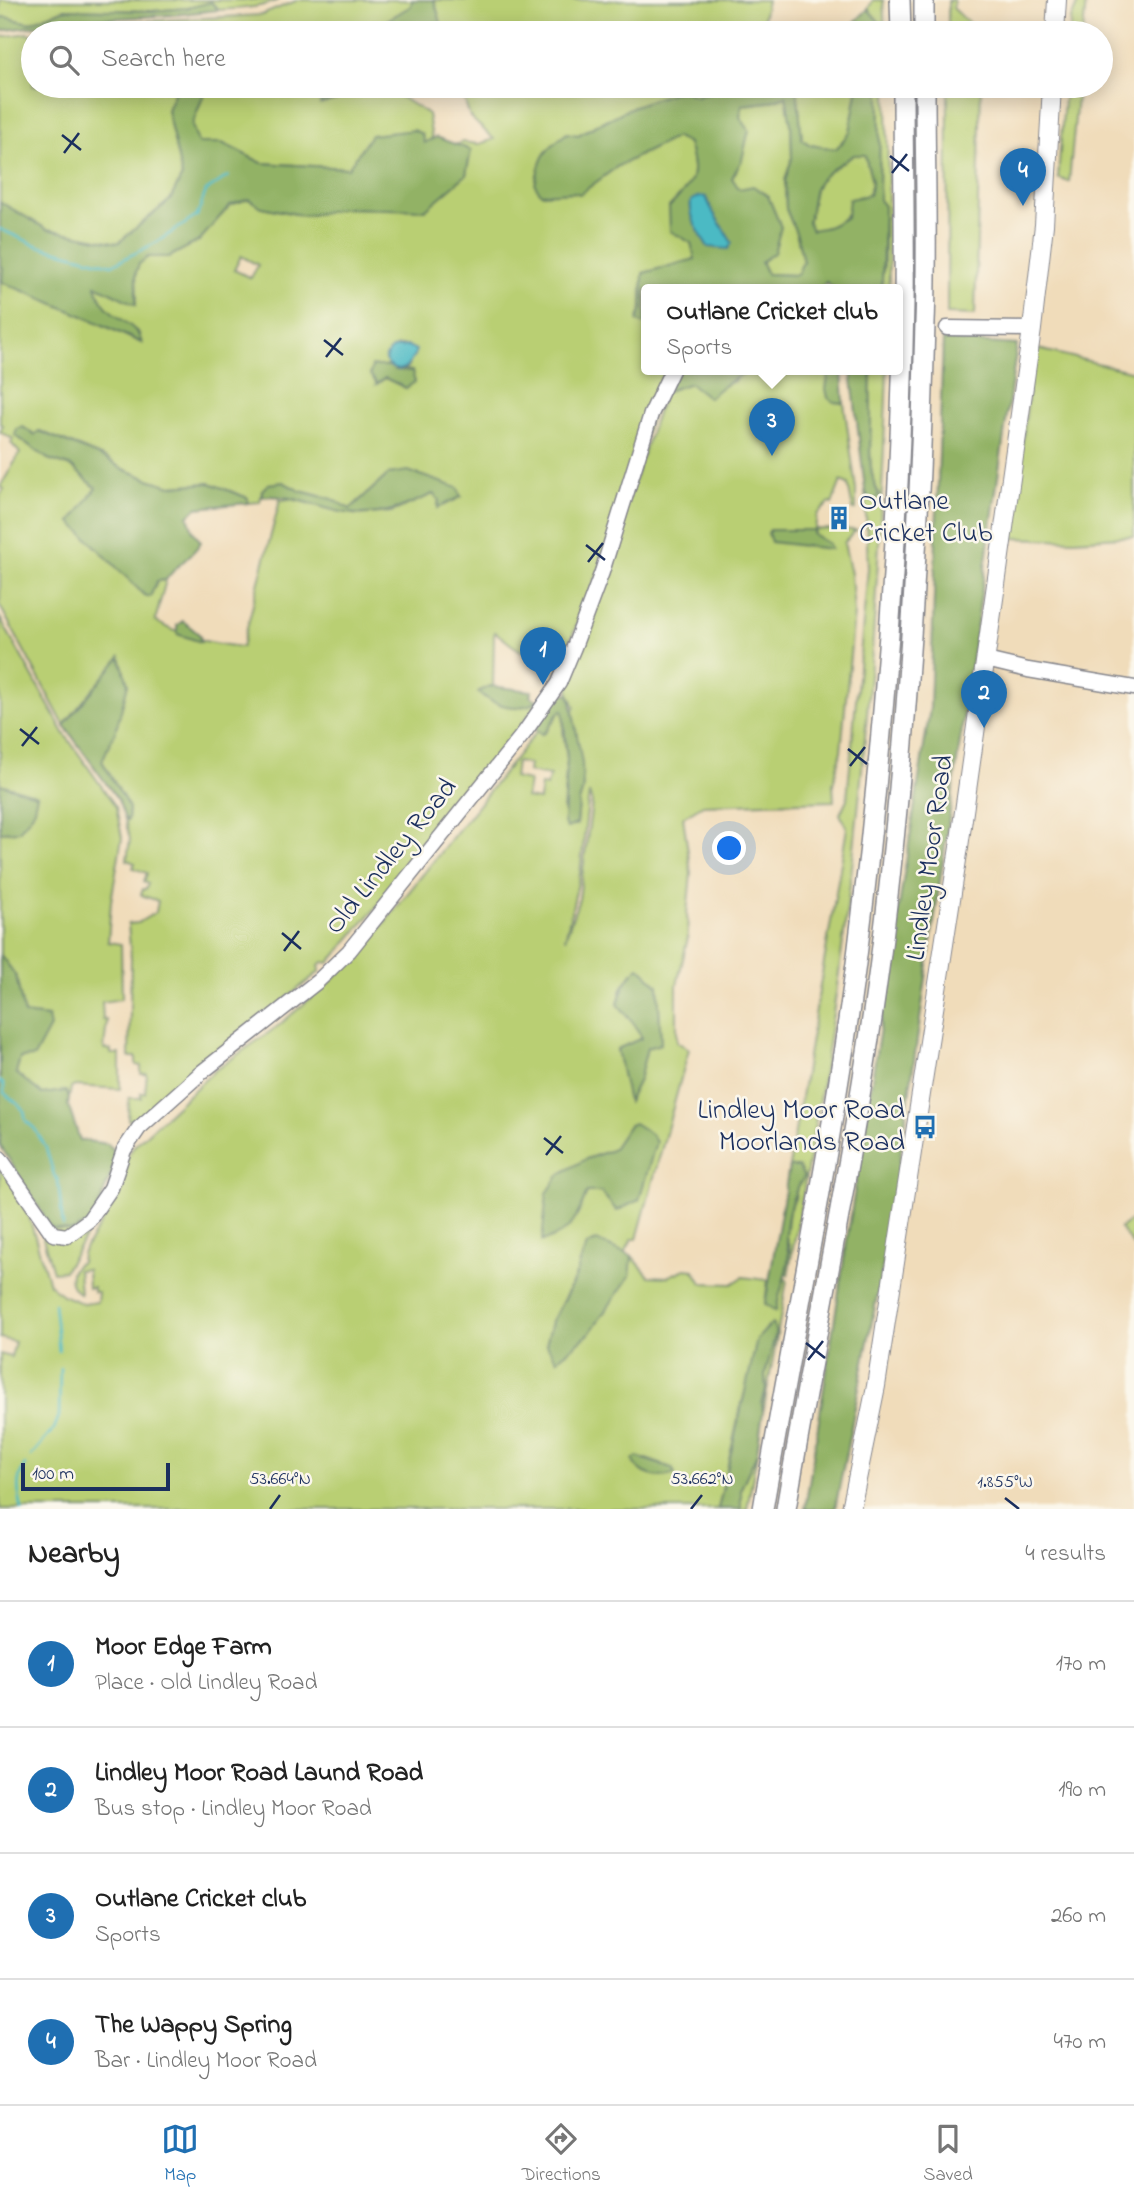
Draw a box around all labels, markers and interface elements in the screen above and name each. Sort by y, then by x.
search box [21,21,1113,98]
icon: search [45,41,83,79]
text: Search here [101,41,226,79]
pin: 4 [1000,148,1046,206]
popup [641,284,903,375]
text: Outlane Cricket club [666,294,878,332]
text: Sports [666,332,732,365]
pin: 3 [749,398,795,456]
place label: Outlane Cricket Club [859,482,993,555]
building icon: Outlane Cricket Club [825,504,853,532]
pin: 1 [520,627,566,685]
pin: 2 [961,670,1007,728]
street label: Lindley Moor Road [896,752,966,964]
street label: Old Lindley Road [316,769,468,944]
your location [712,831,746,865]
place label: Lindley Moor Road Moorlands Road [698,1091,905,1164]
bus stop icon: Lindley Moor Road Moorlands Road [911,1113,939,1141]
scale bar [21,1460,170,1492]
text: 100 m [32,1461,74,1488]
text: 53.664°N [249,1467,311,1493]
text: 53.662°N [670,1467,734,1493]
text: 1.855°W [977,1470,1033,1496]
text: Nearby [28,1533,120,1577]
text: 4 results [1025,1538,1106,1571]
text: Moor Edge Farm [95,1629,272,1667]
text: 1 [47,1648,55,1681]
text: 170 m [1056,1648,1106,1681]
text: Place · Old Lindley Road [95,1667,317,1700]
text: Lindley Moor Road Laund Road [95,1755,423,1793]
text: 2 [45,1774,57,1807]
text: 190 m [1058,1774,1106,1807]
text: Bus stop · Lindley Moor Road [95,1793,372,1826]
text: Outlane Cricket club [95,1881,306,1919]
text: 3 [46,1900,56,1933]
text: 260 m [1051,1900,1106,1933]
text: Sports [95,1919,161,1952]
text: The Wappy Spring [95,2007,292,2045]
text: 4 [46,2026,56,2059]
text: 470 m [1054,2026,1106,2059]
text: Bar · Lindley Moor Road [95,2045,317,2078]
tab: Map [161,2120,199,2189]
tab: Directions [522,2120,601,2189]
tab: Saved [923,2120,973,2189]

